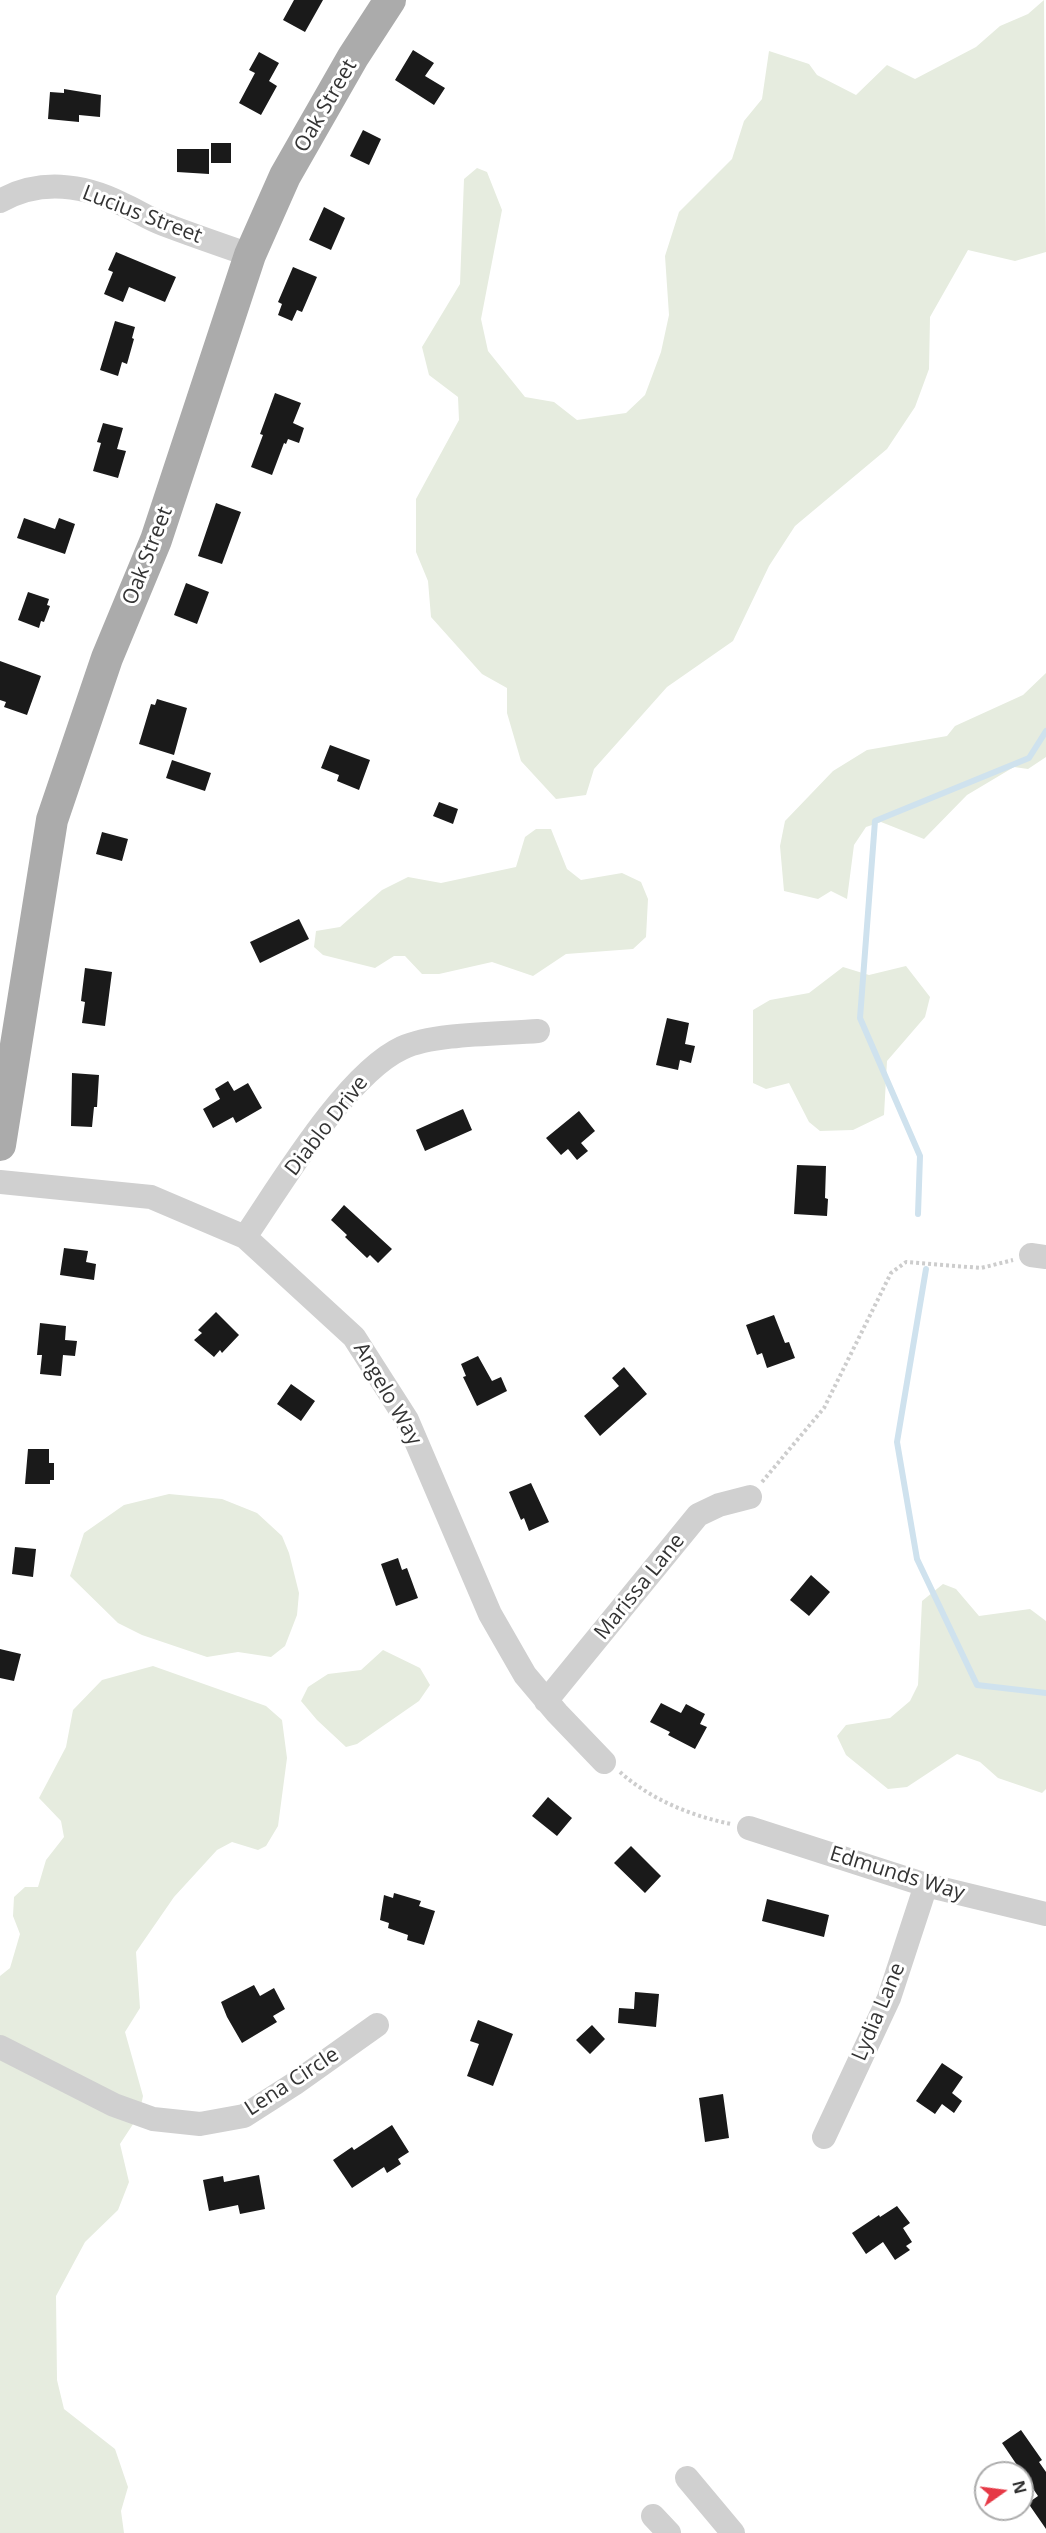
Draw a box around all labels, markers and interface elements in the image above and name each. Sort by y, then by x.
street label: Oak Street [289,55,363,157]
street label: Lucius Street [79,181,205,249]
street label: Oak Street [118,503,178,609]
street label: Diablo Drive [280,1071,374,1181]
street label: Angelo Way [348,1338,426,1450]
street label: Marissa Lane [590,1529,690,1645]
street label: Edmunds Way [827,1842,967,1906]
street label: Lydia Lane [847,1959,911,2065]
street label: Lena Circle [240,2042,344,2122]
north arrow [974,2461,1034,2521]
text: N [1007,2478,1032,2496]

